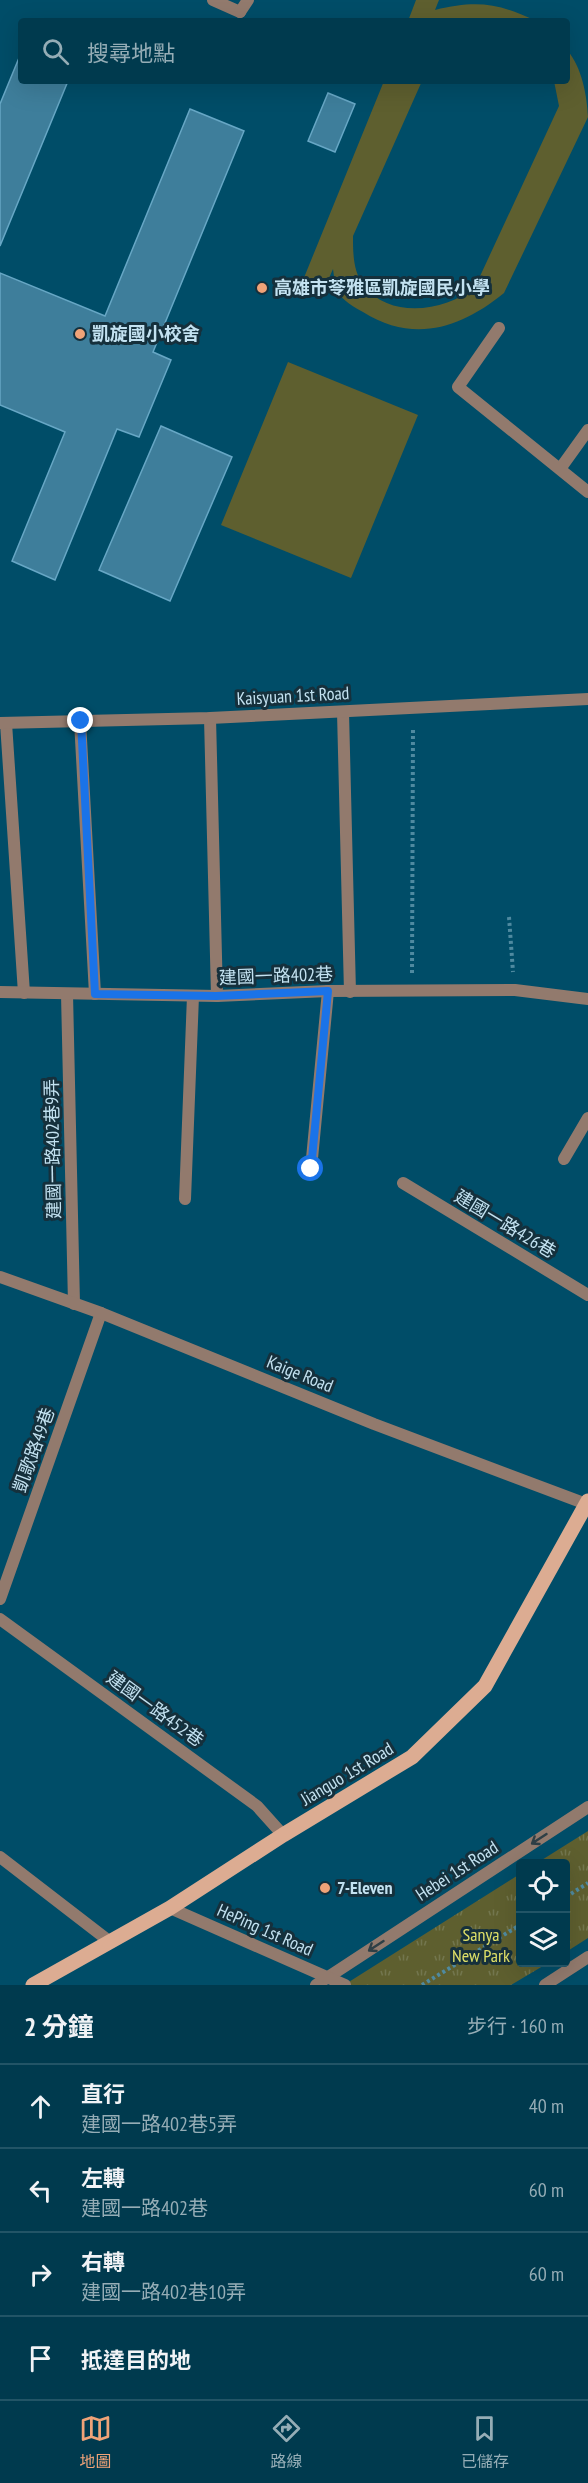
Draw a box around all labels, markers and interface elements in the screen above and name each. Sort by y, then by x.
search box [18,18,570,84]
icon: search [39,35,72,68]
text: 搜尋地點 [87,39,175,67]
place label: 高雄市苓雅區凱旋國民小學 [274,276,490,299]
marker: 高雄市苓雅區凱旋國民小學 [255,281,269,295]
place label: 凱旋國小校舍 [92,322,200,345]
marker: 凱旋國小校舍 [73,327,87,341]
street label: Kaisyuan 1st Road [236,681,350,710]
route end [67,707,93,733]
street label: 建國一路402巷 [218,962,334,989]
street label: 建國一路402巷9弄 [40,1079,65,1219]
route start [297,1155,323,1181]
street label: 建國一路426巷 [450,1184,560,1263]
street label: Kaige Road [264,1350,337,1397]
street label: 凱歌路49巷 [8,1404,59,1495]
street label: 建國一路452巷 [102,1666,208,1751]
street label: Jianguo 1st Road [295,1737,397,1811]
one-way arrow [531,1833,548,1845]
street label: Hebei 1st Road [411,1835,502,1906]
map controls [516,1859,570,1967]
button: locate [516,1859,570,1913]
place label: 7-Eleven [337,1876,393,1899]
marker: 7-Eleven [318,1881,332,1895]
street label: HePing 1st Road [214,1898,317,1961]
button: layers [516,1913,570,1967]
park label: Sanya New Park [452,1923,510,1967]
one-way arrow [368,1940,385,1952]
text: 2 分鐘 [24,2010,94,2043]
text: 步行 · 160 m [467,2013,564,2039]
text: 直行 [81,2080,125,2108]
icon: ahead [24,2090,57,2123]
text: 40 m [529,2093,564,2119]
text: 建國一路402巷5弄 [81,2111,237,2137]
text: 左轉 [81,2164,125,2192]
icon: left [24,2174,57,2207]
text: 60 m [529,2177,564,2203]
text: 建國一路402巷 [81,2195,208,2221]
text: 右轉 [81,2248,125,2276]
icon: right [24,2258,57,2291]
text: 60 m [529,2261,564,2287]
text: 建國一路402巷10弄 [81,2279,246,2305]
icon: arrive [24,2342,57,2375]
text: 抵達目的地 [81,2346,191,2374]
tab: 地圖 [79,2412,112,2472]
tab: 路線 [270,2412,303,2472]
tab: 已儲存 [461,2412,509,2472]

